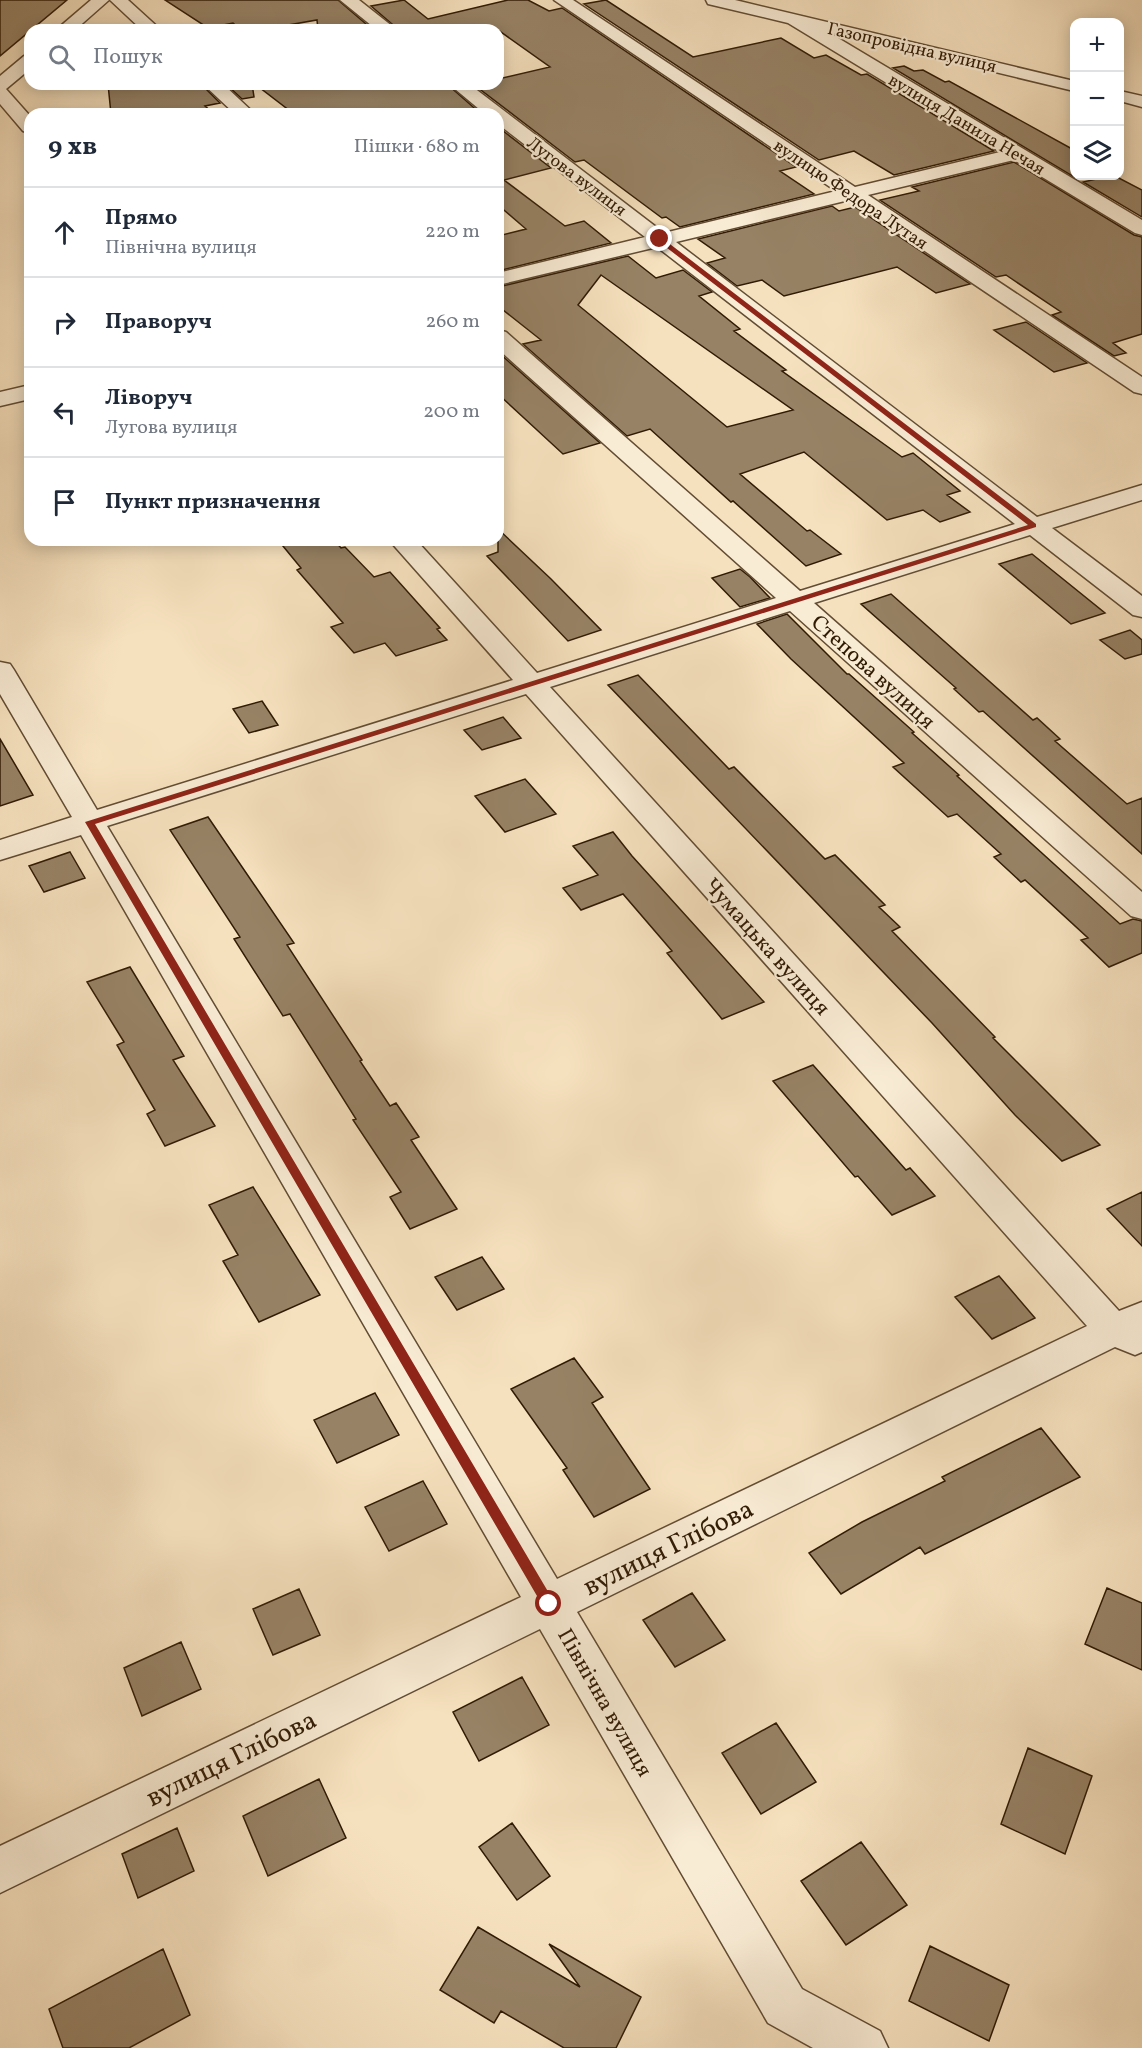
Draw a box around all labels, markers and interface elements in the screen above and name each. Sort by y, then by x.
street label: Газопровідна вулиця [825,17,999,80]
map controls [1070,18,1124,180]
button: + [1070,18,1124,72]
search box [24,24,504,90]
icon: search [45,41,78,74]
text: Пошук [93,42,163,73]
street label: вулиця Данила Нечая [883,68,1049,182]
button: − [1070,72,1124,126]
button: layers [1070,126,1124,180]
text: 9 хв [48,129,97,165]
street label: Лугова вулиця [521,131,631,223]
text: Пішки · 680 m [354,133,480,161]
street label: вулицю Федора Лутая [768,134,932,256]
text: Прямо [105,203,177,234]
icon: ahead [48,216,81,249]
text: 220 m [425,218,480,246]
route end [646,225,672,251]
text: Північна вулиця [105,234,257,262]
icon: right [48,306,81,339]
text: Праворуч [105,307,212,338]
text: 260 m [425,308,480,336]
text: Ліворуч [105,383,192,414]
icon: left [48,396,81,429]
text: 200 m [423,398,480,426]
text: Лугова вулиця [105,414,238,442]
icon: arrive [48,486,81,519]
text: Пункт призначення [105,487,321,518]
street label: Степова вулиця [803,608,941,737]
street label: Чумацька вулиця [696,872,836,1023]
street label: вулиця Глібова [577,1491,761,1607]
route start [535,1590,561,1616]
street label: Північна вулиця [549,1623,659,1783]
street label: вулиця Глібова [140,1702,324,1818]

